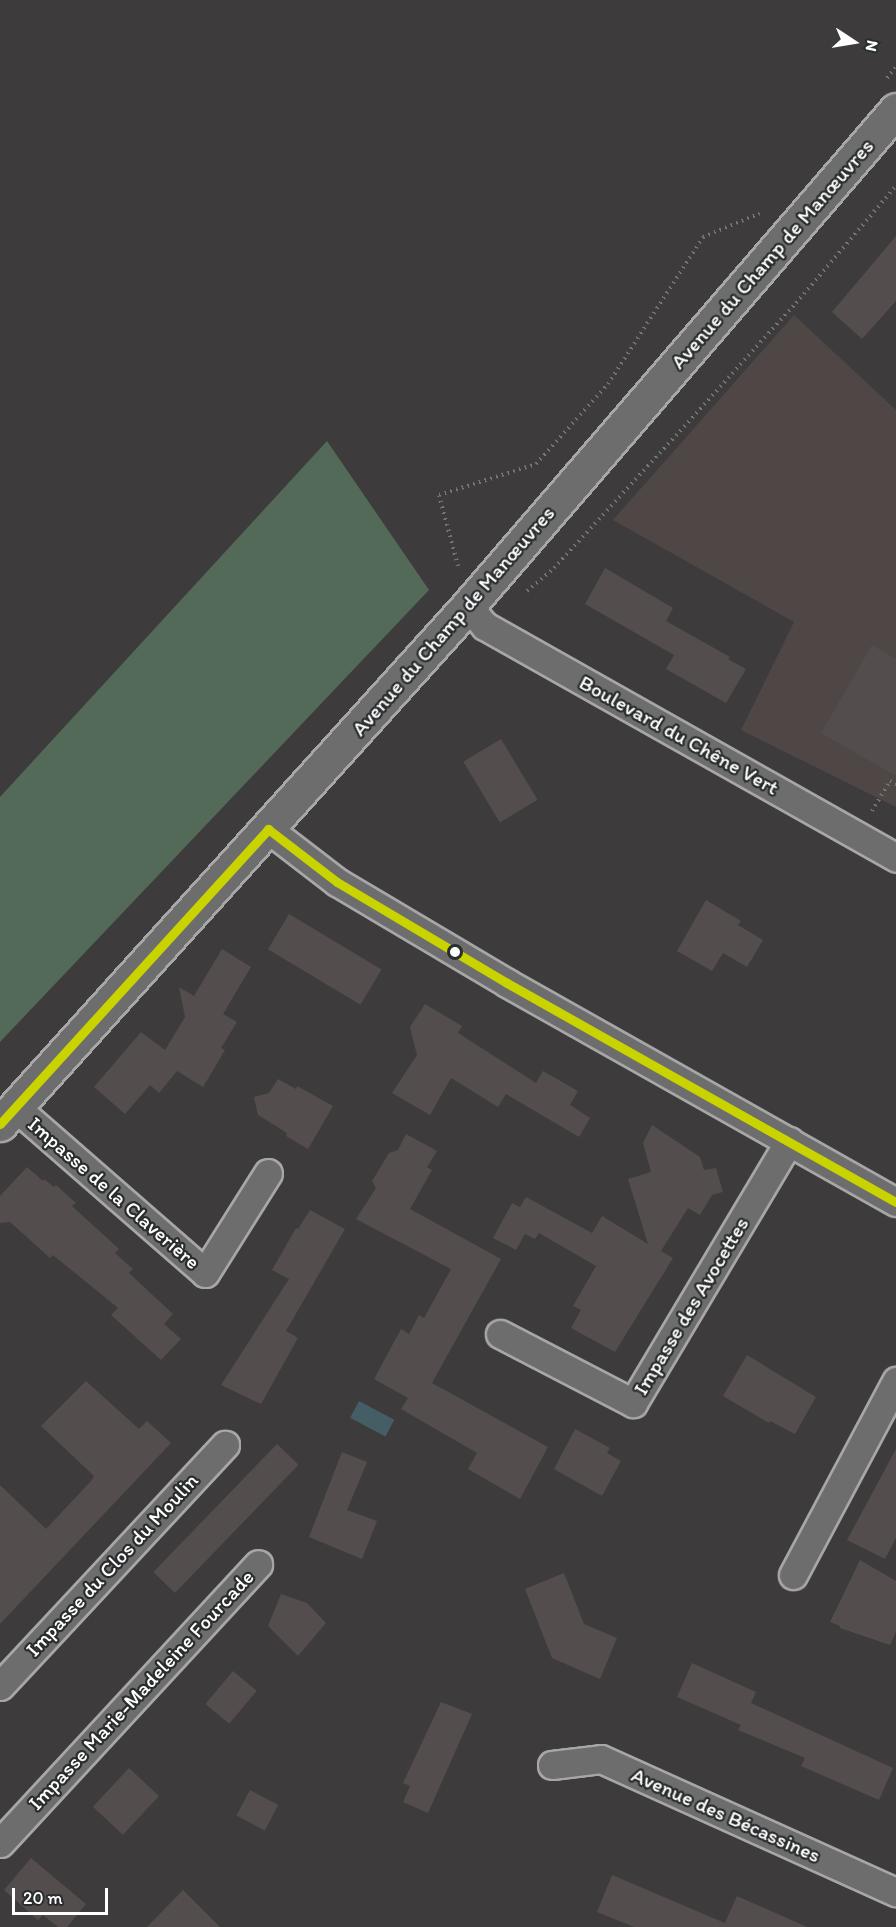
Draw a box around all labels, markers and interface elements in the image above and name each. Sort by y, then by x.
north arrow [824,12,884,72]
text: N [862,39,883,53]
street label: Avenue du Champ de Manœuvres [665,133,879,375]
street label: Avenue du Champ de Manœuvres [346,500,560,742]
street label: Boulevard du Chêne Vert [575,670,783,800]
unlabelled marker [449,946,461,958]
street label: Impasse de la Claverière [23,1111,205,1275]
street label: Impasse des Avocettes [628,1212,754,1400]
street label: Impasse du Clos du Moulin [20,1468,204,1662]
street label: Impasse Marie-Madeleine Fourcade [23,1565,259,1815]
street label: Avenue des Bécassines [627,1762,825,1868]
scale bar [15,1876,111,1914]
text: 20 m [23,1887,63,1909]

